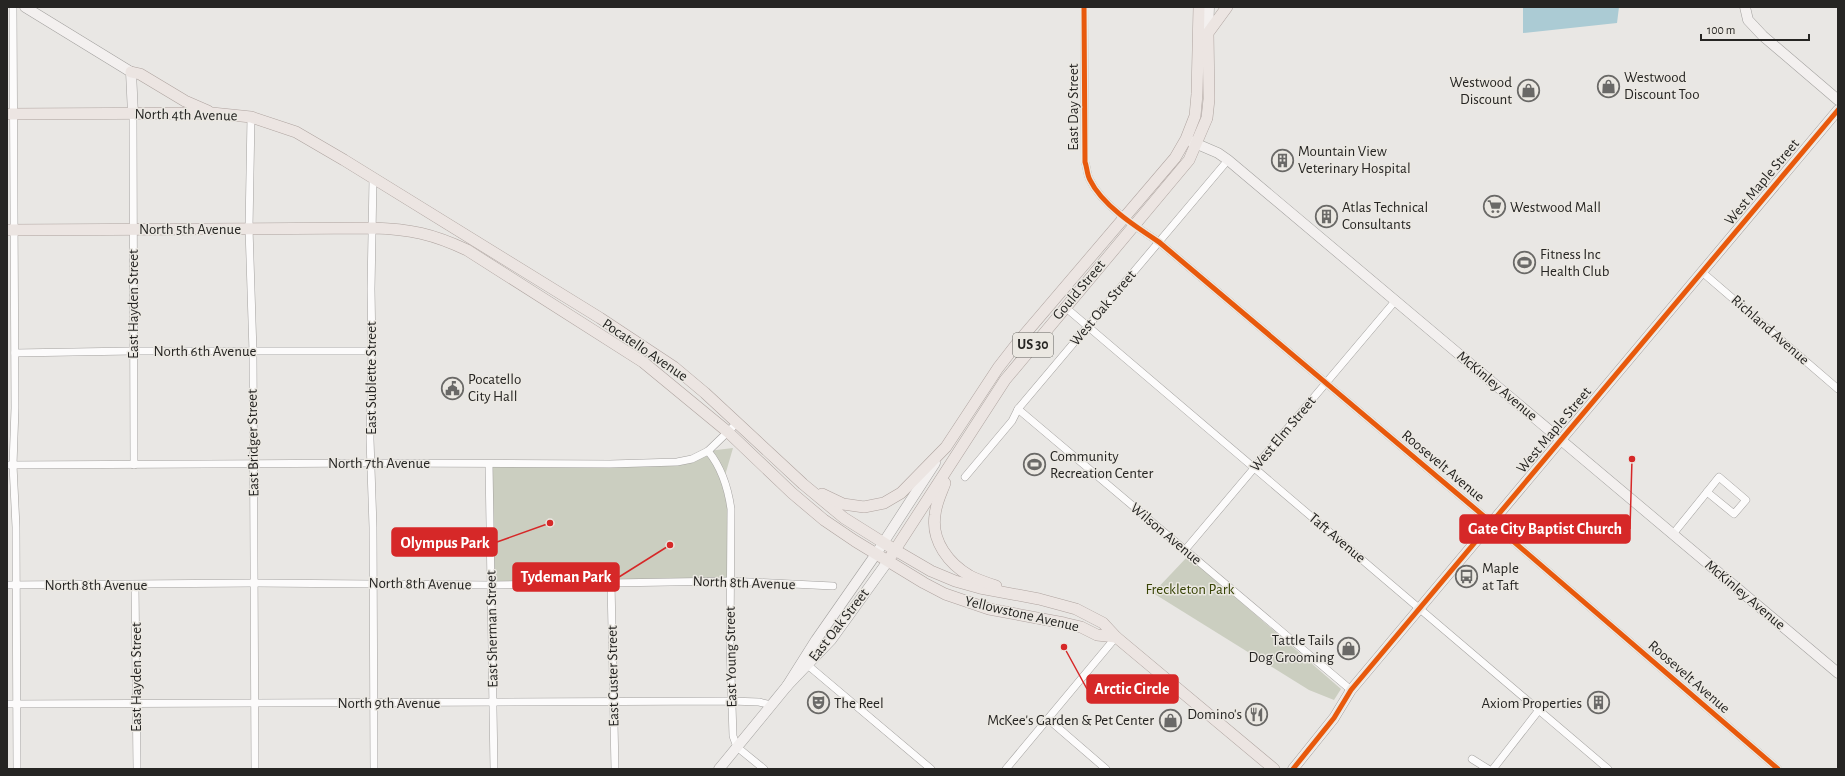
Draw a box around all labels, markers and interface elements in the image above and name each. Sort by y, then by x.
scale bar [1701,16,1809,42]
text: 100 m [1707,24,1735,36]
street label: East Day Street [1066,63,1081,151]
place label: Westwood Discount Too [1624,70,1700,102]
shop icon: Westwood Discount Too [1596,73,1622,99]
place label: Westwood Discount [1450,75,1512,107]
shop icon: Westwood Discount [1515,78,1541,104]
street label: North 4th Avenue [134,107,238,123]
street label: West Maple Street [1722,136,1802,228]
place label: Mountain View Veterinary Hospital [1298,144,1411,176]
building icon: Mountain View Veterinary Hospital [1270,147,1296,173]
supermarket icon: Westwood Mall [1482,194,1508,220]
place label: Atlas Technical Consultants [1342,200,1428,232]
place label: Westwood Mall [1510,200,1601,215]
building icon: Atlas Technical Consultants [1314,203,1340,229]
street label: North 5th Avenue [139,222,241,237]
place label: Fitness Inc Health Club [1540,247,1610,279]
street label: East Hayden Street [126,249,141,359]
sports icon: Fitness Inc Health Club [1511,250,1537,276]
street label: Gould Street [1050,257,1108,323]
street label: West Oak Street [1067,267,1139,349]
street label: Richland Avenue [1728,292,1812,368]
street label: Pocatello Avenue [600,316,691,384]
street label: East Sublette Street [364,321,379,435]
road number: US 30 [1013,333,1053,357]
street label: North 6th Avenue [154,344,257,359]
street label: McKinley Avenue [1454,348,1540,424]
place label: Pocatello City Hall [468,372,521,404]
public building icon: Pocatello City Hall [439,375,465,401]
street label: West Maple Street [1514,384,1594,476]
street label: East Bridger Street [245,389,261,497]
street label: West Elm Street [1247,393,1319,475]
street label: Roosevelt Avenue [1399,427,1487,505]
place label: Community Recreation Center [1050,449,1154,481]
sports icon: Community Recreation Center [1022,452,1048,478]
street label: North 7th Avenue [328,456,430,471]
street label: Wilson Avenue [1128,500,1204,568]
street label: Taft Avenue [1306,510,1368,566]
callout: Gate City Baptist Church [1460,515,1630,543]
text: Gate City Baptist Church [1468,521,1622,538]
callout: Olympus Park [392,528,497,556]
text: Olympus Park [400,535,490,552]
street label: McKinley Avenue [1702,557,1788,633]
place label: Maple at Taft [1482,561,1519,593]
callout: Tydeman Park [513,563,619,591]
bus stop icon: Maple at Taft [1453,564,1479,590]
text: Tydeman Park [521,569,611,586]
street label: East Sherman Street [483,570,501,688]
street label: North 8th Avenue [692,574,796,592]
street label: North 8th Avenue [368,576,472,592]
street label: North 8th Avenue [45,578,148,593]
park label: Freckleton Park [1146,582,1235,597]
street label: East Oak Street [806,586,872,664]
street label: Yellowstone Avenue [963,594,1081,634]
street label: East Young Street [723,606,739,708]
street label: East Hayden Street [129,622,144,732]
street label: East Custer Street [605,625,621,727]
place label: Tattle Tails Dog Grooming [1248,633,1335,665]
shop icon: Tattle Tails Dog Grooming [1336,636,1362,662]
street label: Roosevelt Avenue [1645,638,1733,716]
callout: Arctic Circle [1087,675,1178,703]
text: Arctic Circle [1094,681,1170,697]
theatre icon: The Reel [805,690,831,716]
building icon: Axiom Properties [1585,690,1611,716]
street label: North 9th Avenue [338,696,441,711]
place label: The Reel [834,696,884,711]
place label: Axiom Properties [1481,696,1582,711]
restaurant icon: Domino's [1244,701,1270,727]
shop icon: McKee's Garden & Pet Center [1157,707,1183,733]
place label: Domino's [1187,707,1242,722]
place label: McKee's Garden & Pet Center [987,713,1154,728]

